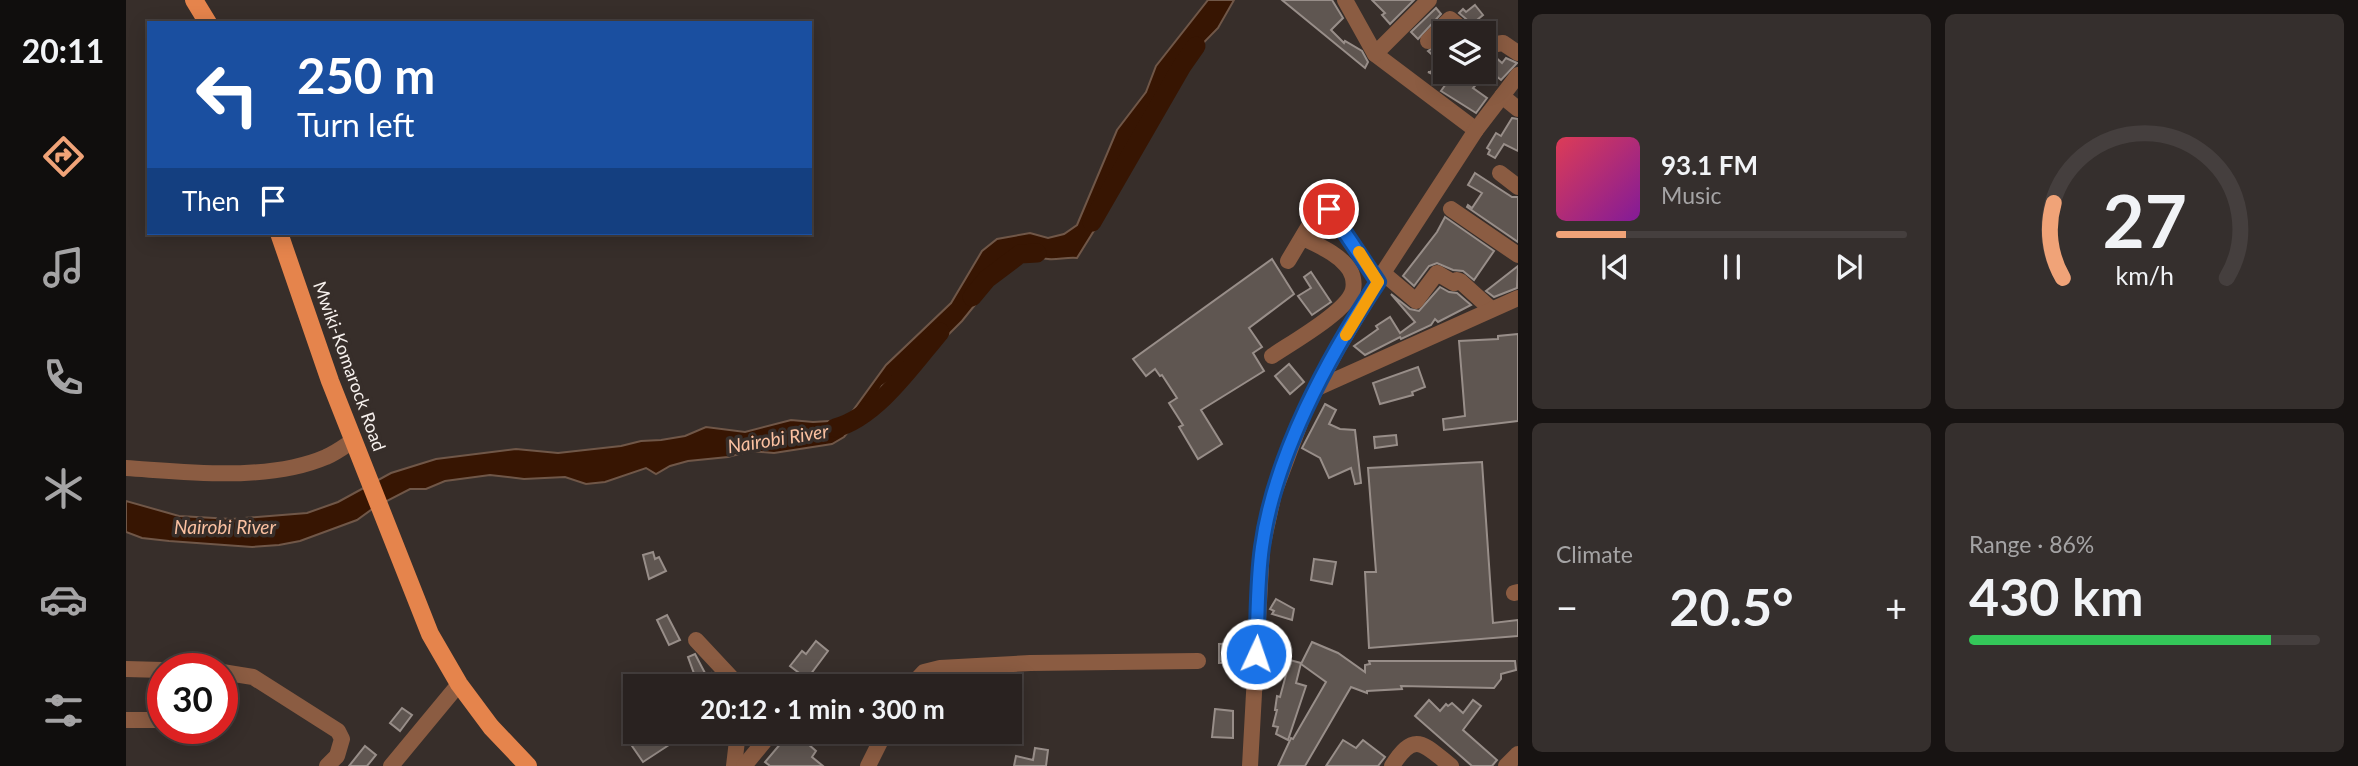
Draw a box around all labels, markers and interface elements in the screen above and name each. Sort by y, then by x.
map controls [1433,21,1496,84]
button: layers [1433,21,1496,84]
text: 20:11 [22,31,104,70]
text: 250 m [297,46,435,104]
icon: left [182,49,273,140]
text: Turn left [297,105,414,144]
icon: directions [39,132,88,181]
text: 93.1 FM [1661,149,1758,181]
text: 27 [2102,176,2187,264]
pin [1299,179,1359,239]
text: Music [1661,181,1721,209]
icon: arrive [254,182,292,220]
text: Then [182,185,240,217]
icon: arrive [1310,190,1348,228]
icon: music [39,243,88,292]
icon: previous [1596,248,1634,286]
icon: pause [1713,248,1751,286]
icon: next [1830,248,1868,286]
text: km/h [2115,260,2174,290]
street label: Mwiki-Komarock Road [309,278,391,454]
icon: phone [39,353,88,402]
water label: Nairobi River [726,419,831,457]
icon: climate [39,464,88,513]
water label: Nairobi River [174,515,276,538]
text: Range · 86% [1969,530,2094,558]
text: Climate [1556,540,1633,568]
text: 430 km [1969,565,2143,627]
icon: car [39,575,88,624]
text: 20.5° [1669,575,1794,637]
text: − [1556,584,1578,630]
text: + [1885,584,1907,630]
position arrow [1219,617,1293,691]
speed limit sign: 30 [147,653,238,744]
icon: filters [39,686,88,735]
text: 20:12 · 1 min · 300 m [700,693,945,725]

